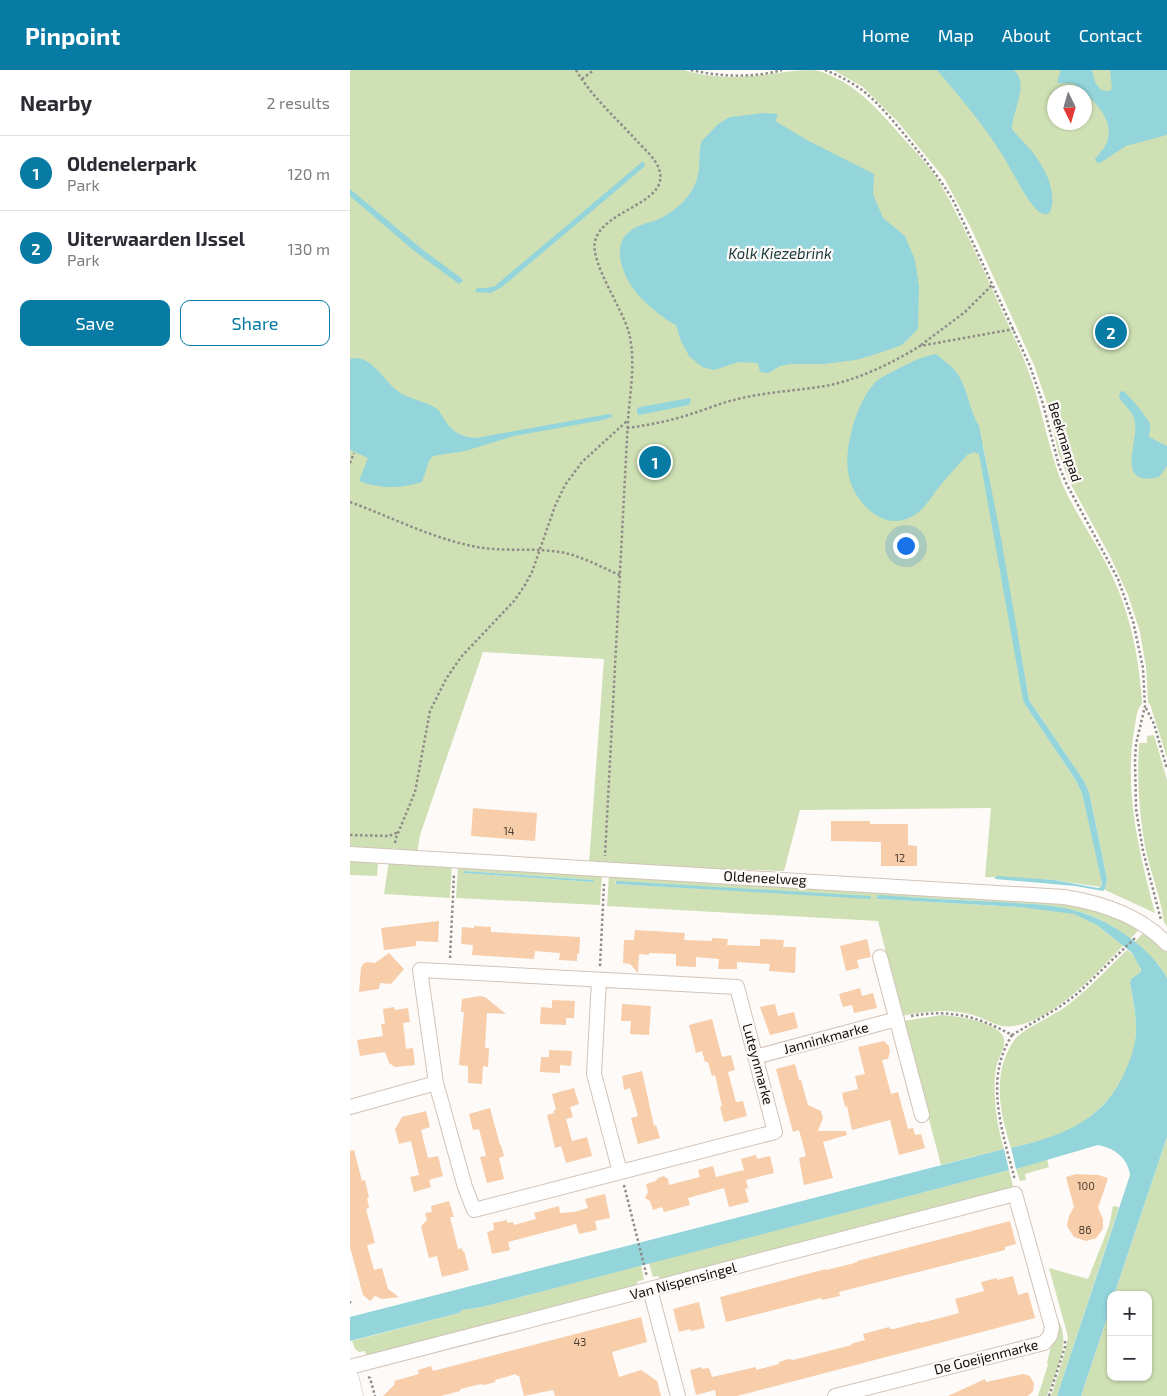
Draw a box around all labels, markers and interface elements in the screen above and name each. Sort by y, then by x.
text: Pinpoint [25,21,120,50]
text: Home [862,24,910,46]
text: Map [938,24,974,46]
text: About [1002,24,1051,46]
text: Contact [1079,24,1142,46]
north arrow [1047,85,1092,130]
text: Nearby [20,90,92,115]
text: 2 results [267,93,330,112]
text: Oldenelerpark [67,152,197,175]
text: 1 [33,164,39,183]
text: 120 m [287,164,330,183]
text: Park [67,175,100,194]
text: Uiterwaarden IJssel [67,227,245,250]
text: 2 [31,239,41,258]
text: 130 m [288,239,330,258]
water label: Kolk Kiezebrink [728,244,832,262]
text: Park [67,250,100,269]
button: Save [20,300,170,346]
button: Share [180,300,330,346]
pin: 2 [1095,313,1127,351]
street label: Beekmanpad [1045,400,1086,484]
pin: 1 [639,443,671,481]
your location [893,533,919,559]
house number: 14 [503,824,515,837]
house number: 12 [895,851,905,864]
street label: Oldeneelweg [723,867,807,888]
street label: Janninkmarke [781,1018,870,1057]
street label: Luteynmarke [739,1021,778,1106]
house number: 100 [1077,1179,1095,1192]
house number: 86 [1079,1223,1091,1236]
street label: Van Nispensingel [628,1258,739,1303]
map controls [1107,1291,1152,1381]
button: + [1107,1291,1152,1336]
house number: 43 [574,1335,586,1348]
street label: De Goeijenmarke [932,1335,1040,1378]
button: − [1107,1336,1152,1381]

